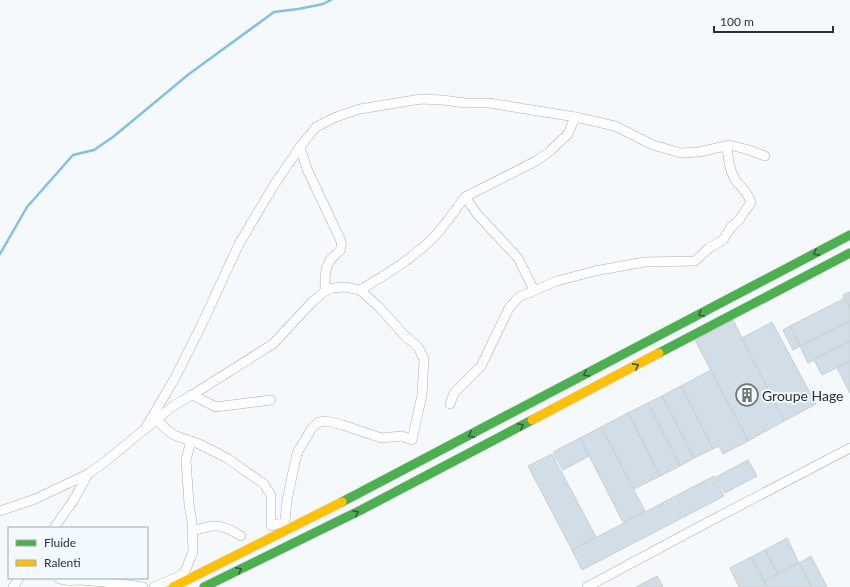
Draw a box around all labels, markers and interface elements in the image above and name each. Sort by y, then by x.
scale bar [714,8,833,34]
text: 100 m [720,14,754,29]
one-way arrow [812,248,820,256]
one-way arrow [697,309,705,316]
one-way arrow [632,363,639,370]
one-way arrow [582,370,590,377]
building icon: Groupe Hage [734,382,760,408]
place label: Groupe Hage [762,387,844,404]
one-way arrow [517,423,524,431]
one-way arrow [467,430,475,438]
one-way arrow [352,510,359,518]
legend [8,527,148,579]
text: Fluide [44,535,76,550]
text: Ralenti [44,555,81,570]
one-way arrow [235,567,243,575]

